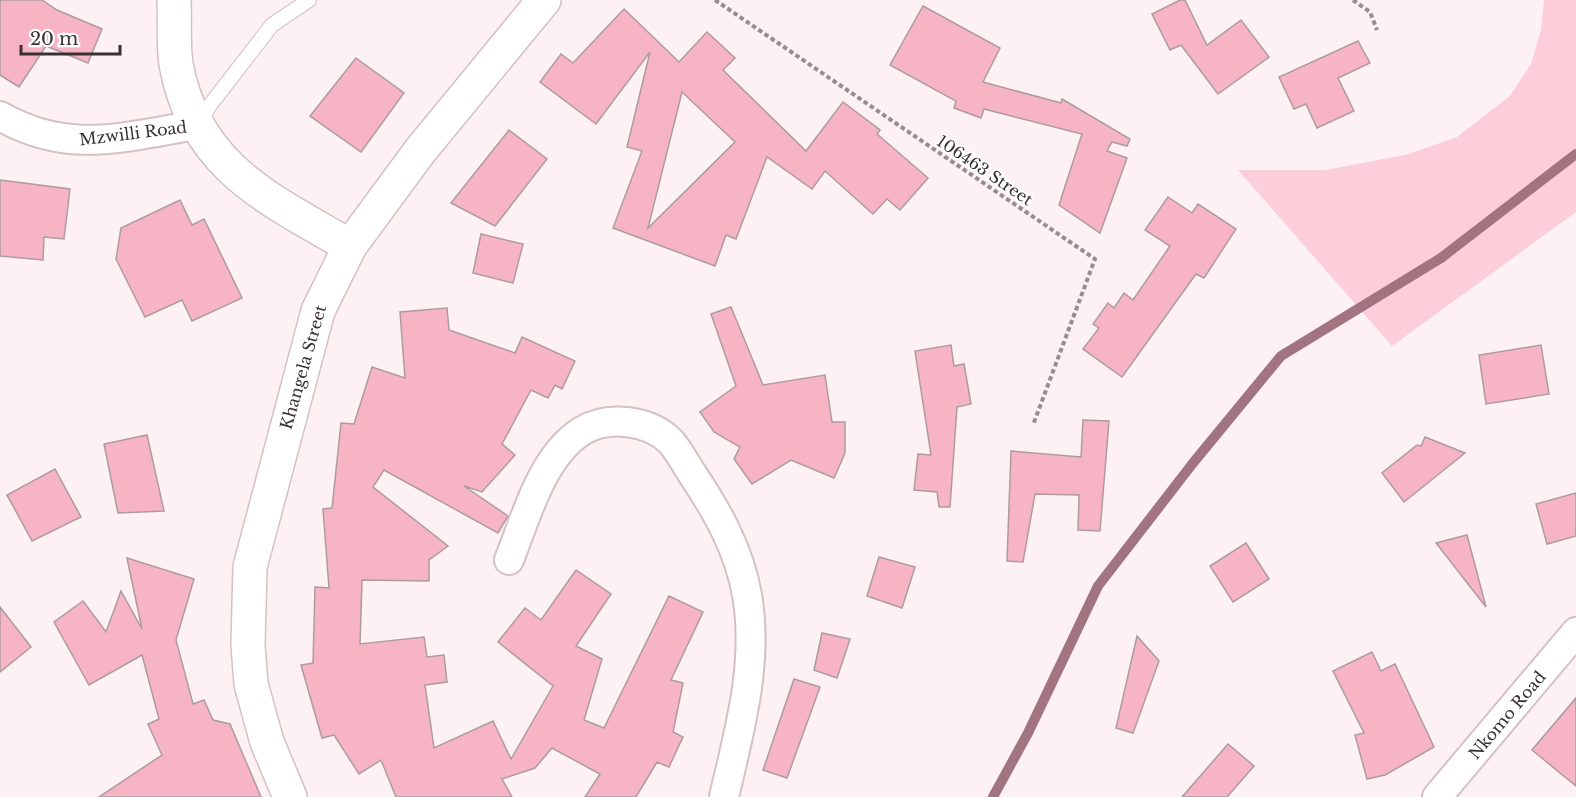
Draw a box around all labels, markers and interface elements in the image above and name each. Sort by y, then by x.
scale bar [21,18,120,56]
text: 20 m [30,28,78,50]
street label: Mzwilli Road [78,116,188,150]
street label: 106463 Street [933,131,1037,209]
street label: Khangela Street [276,302,330,432]
street label: Nkomo Road [1464,667,1550,763]

